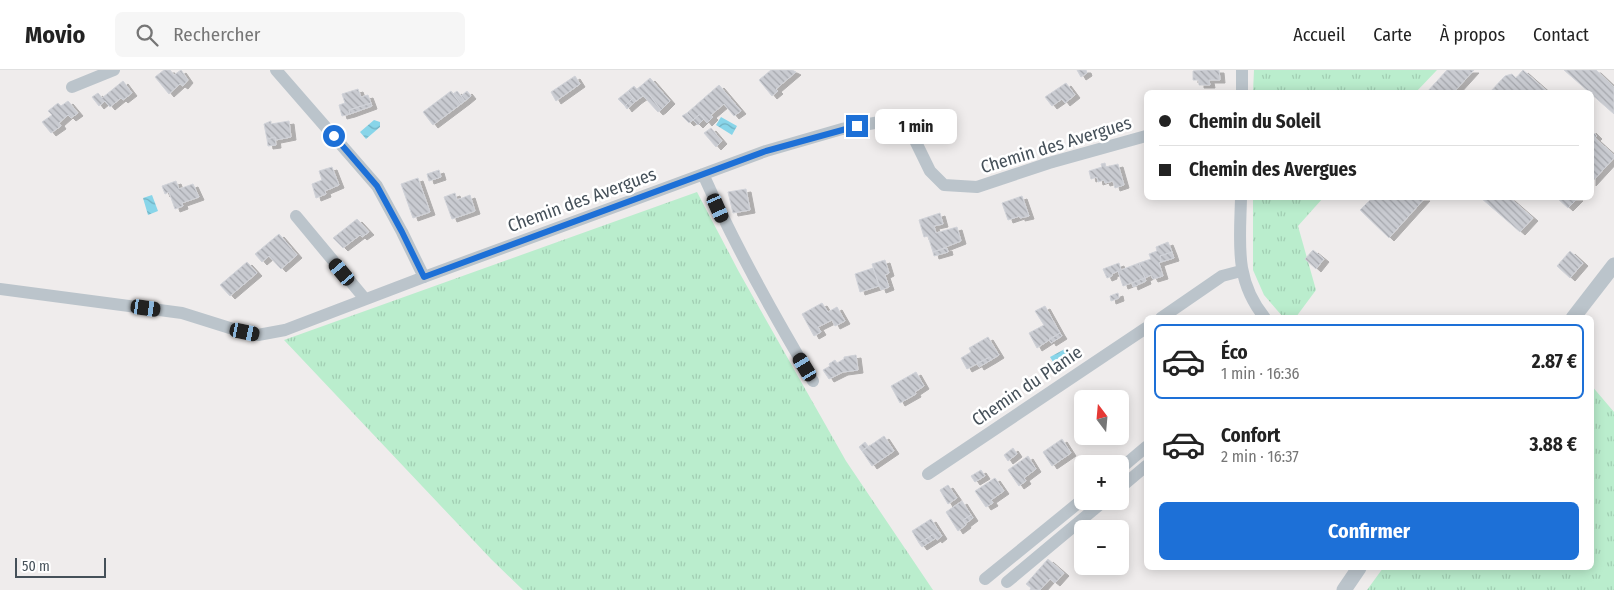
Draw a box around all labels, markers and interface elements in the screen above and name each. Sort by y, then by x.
search box [115,12,465,57]
text: Movio [25,21,85,49]
icon: search [133,21,161,49]
text: Rechercher [173,23,260,46]
text: Accueil [1293,24,1345,46]
text: Carte [1373,24,1412,46]
text: À propos [1440,24,1505,46]
text: Contact [1533,24,1589,46]
callout: 1 min [874,108,957,144]
text: Chemin du Soleil [1189,110,1321,133]
street label: Chemin des Avergues [978,112,1134,178]
route end [846,115,868,137]
text: 1 min [899,117,933,136]
route start [323,125,345,147]
text: Chemin des Avergues [1189,158,1357,181]
street label: Chemin des Avergues [505,163,660,237]
car [705,191,730,225]
car [326,256,357,288]
car [130,298,161,318]
car [228,322,261,342]
icon: car [1161,339,1206,384]
street label: Chemin du Planie [968,341,1086,431]
text: Éco [1221,341,1248,364]
car [790,350,819,384]
text: 2.87 € [1532,350,1577,373]
text: 1 min · 16:36 [1221,364,1300,383]
north arrow [1074,390,1129,445]
map controls [1074,390,1129,575]
icon: car [1161,422,1206,467]
text: Confort [1221,424,1281,447]
text: 3.88 € [1529,433,1577,456]
text: 2 min · 16:37 [1221,447,1299,466]
button: + [1074,455,1129,510]
button: Confirmer [1159,502,1579,560]
button: − [1074,520,1129,575]
scale bar [15,555,106,578]
text: 50 m [22,558,50,575]

